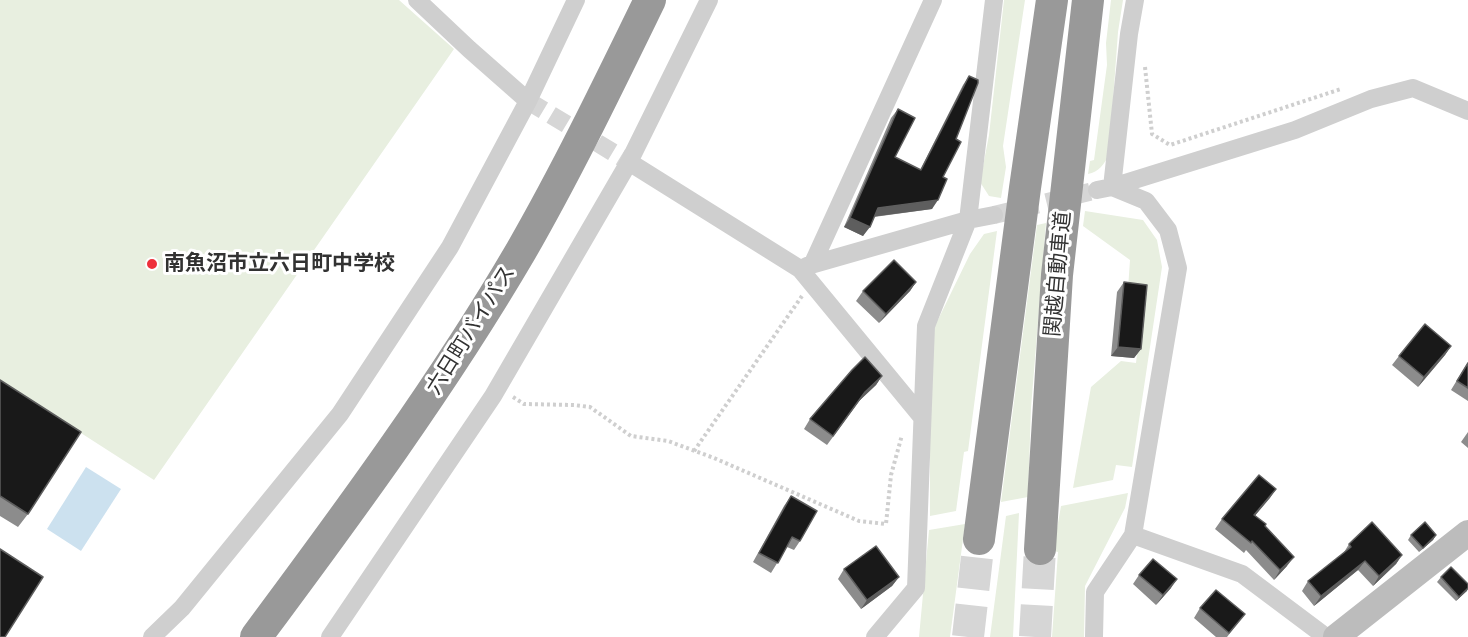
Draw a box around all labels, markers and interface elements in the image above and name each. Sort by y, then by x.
street label: 関越自動車道 [1040,210,1076,338]
place label: 南魚沼市立六日町中学校 [164,251,395,277]
marker: 南魚沼市立六日町中学校 [145,257,159,271]
street label: 六日町バイパス [421,261,521,399]

